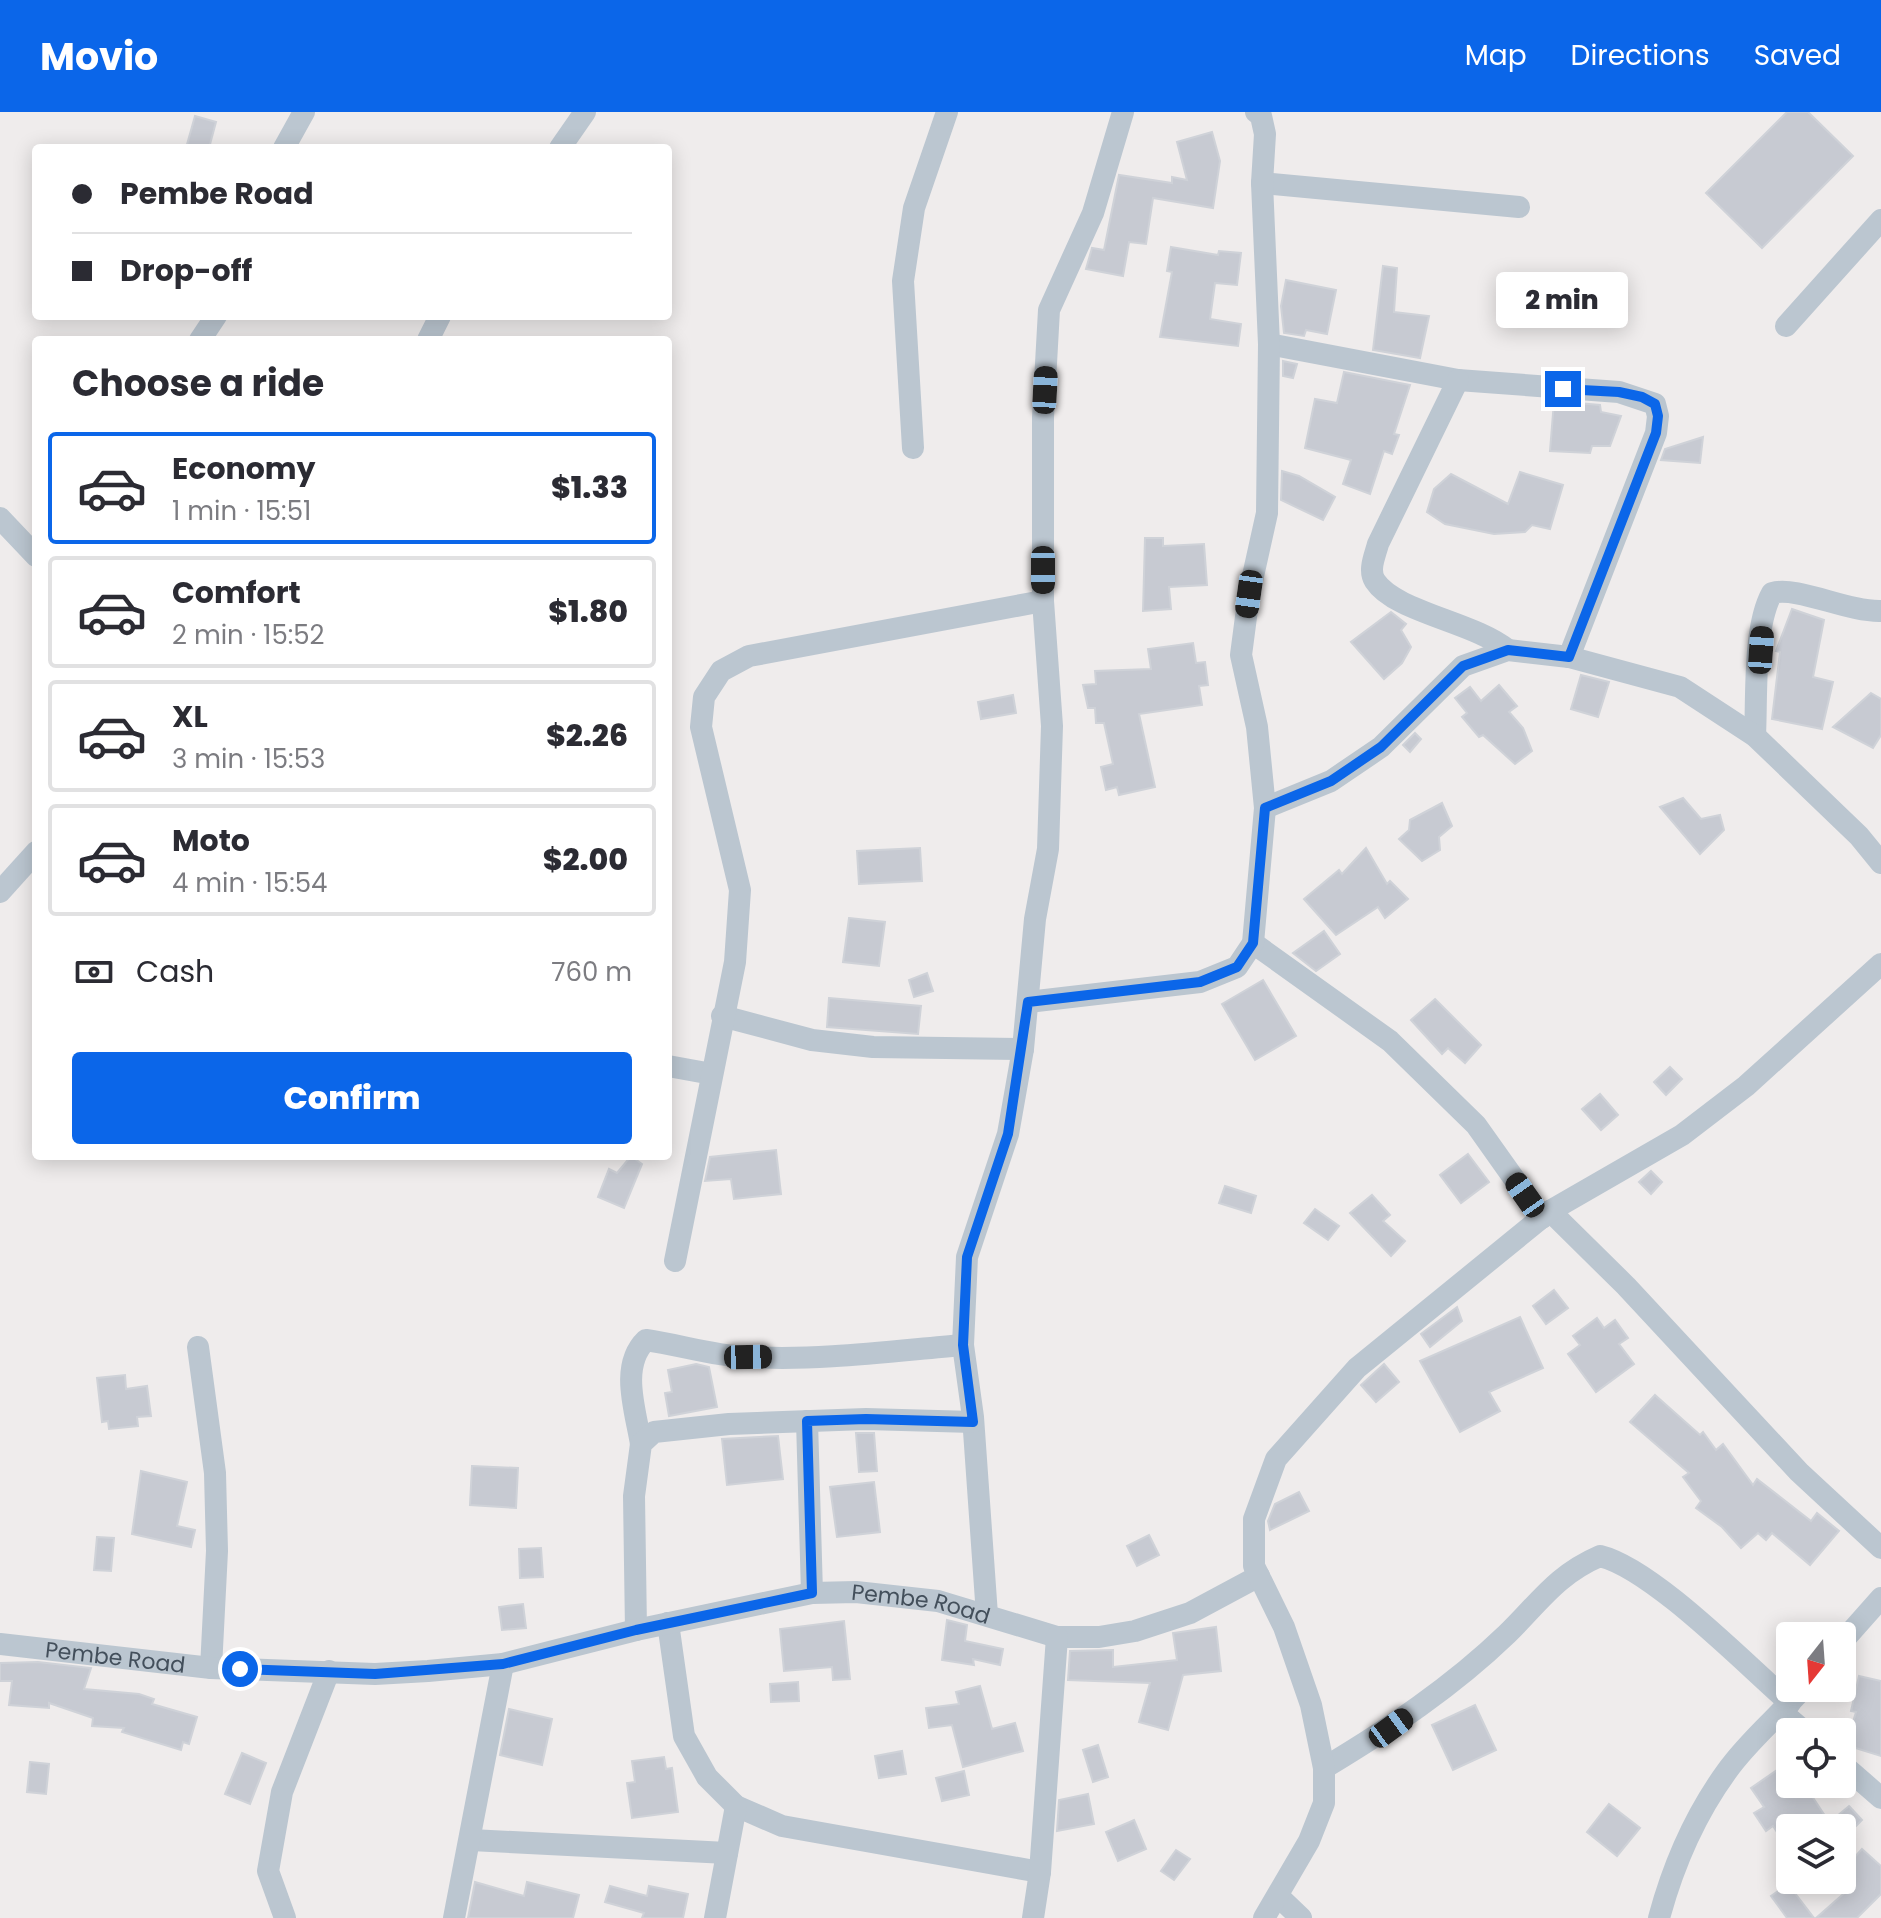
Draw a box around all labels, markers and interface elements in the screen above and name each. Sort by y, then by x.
text: Movio [40,30,158,83]
text: Map [1465,36,1527,75]
text: Directions [1571,36,1710,75]
text: Saved [1754,36,1841,75]
text: Pembe Road [120,172,314,215]
text: Drop-off [120,249,252,292]
callout: 2 min [1497,273,1629,329]
text: 2 min [1525,282,1599,318]
text: Choose a ride [72,358,324,409]
car [1032,365,1058,415]
route end [1545,371,1581,407]
text: Economy [172,447,316,490]
icon: car [76,452,148,524]
text: $1.33 [551,466,628,509]
text: 1 min · 15:51 [172,493,311,529]
car [1031,546,1055,594]
car [1234,569,1264,619]
text: Comfort [172,571,301,614]
icon: car [76,576,148,648]
text: $1.80 [548,590,628,633]
text: 2 min · 15:52 [172,617,325,653]
car [1747,625,1775,675]
text: XL [172,695,208,738]
icon: car [76,700,148,772]
text: $2.26 [546,714,628,757]
text: 3 min · 15:53 [172,741,325,777]
text: Moto [172,819,250,862]
icon: car [76,824,148,896]
text: $2.00 [543,838,628,881]
text: 4 min · 15:54 [172,865,327,901]
icon: cash [72,950,116,994]
text: Cash [136,950,214,993]
text: 760 m [551,954,632,990]
button: Confirm [72,1052,632,1144]
car [1501,1168,1549,1222]
car [724,1345,772,1369]
street label: Pembe Road [850,1576,994,1631]
north arrow [1776,1622,1856,1702]
map controls [1776,1622,1856,1894]
street label: Pembe Road [44,1634,187,1680]
route start [222,1651,258,1687]
car [1365,1704,1417,1752]
button: locate [1776,1718,1856,1798]
button: layers [1776,1814,1856,1894]

